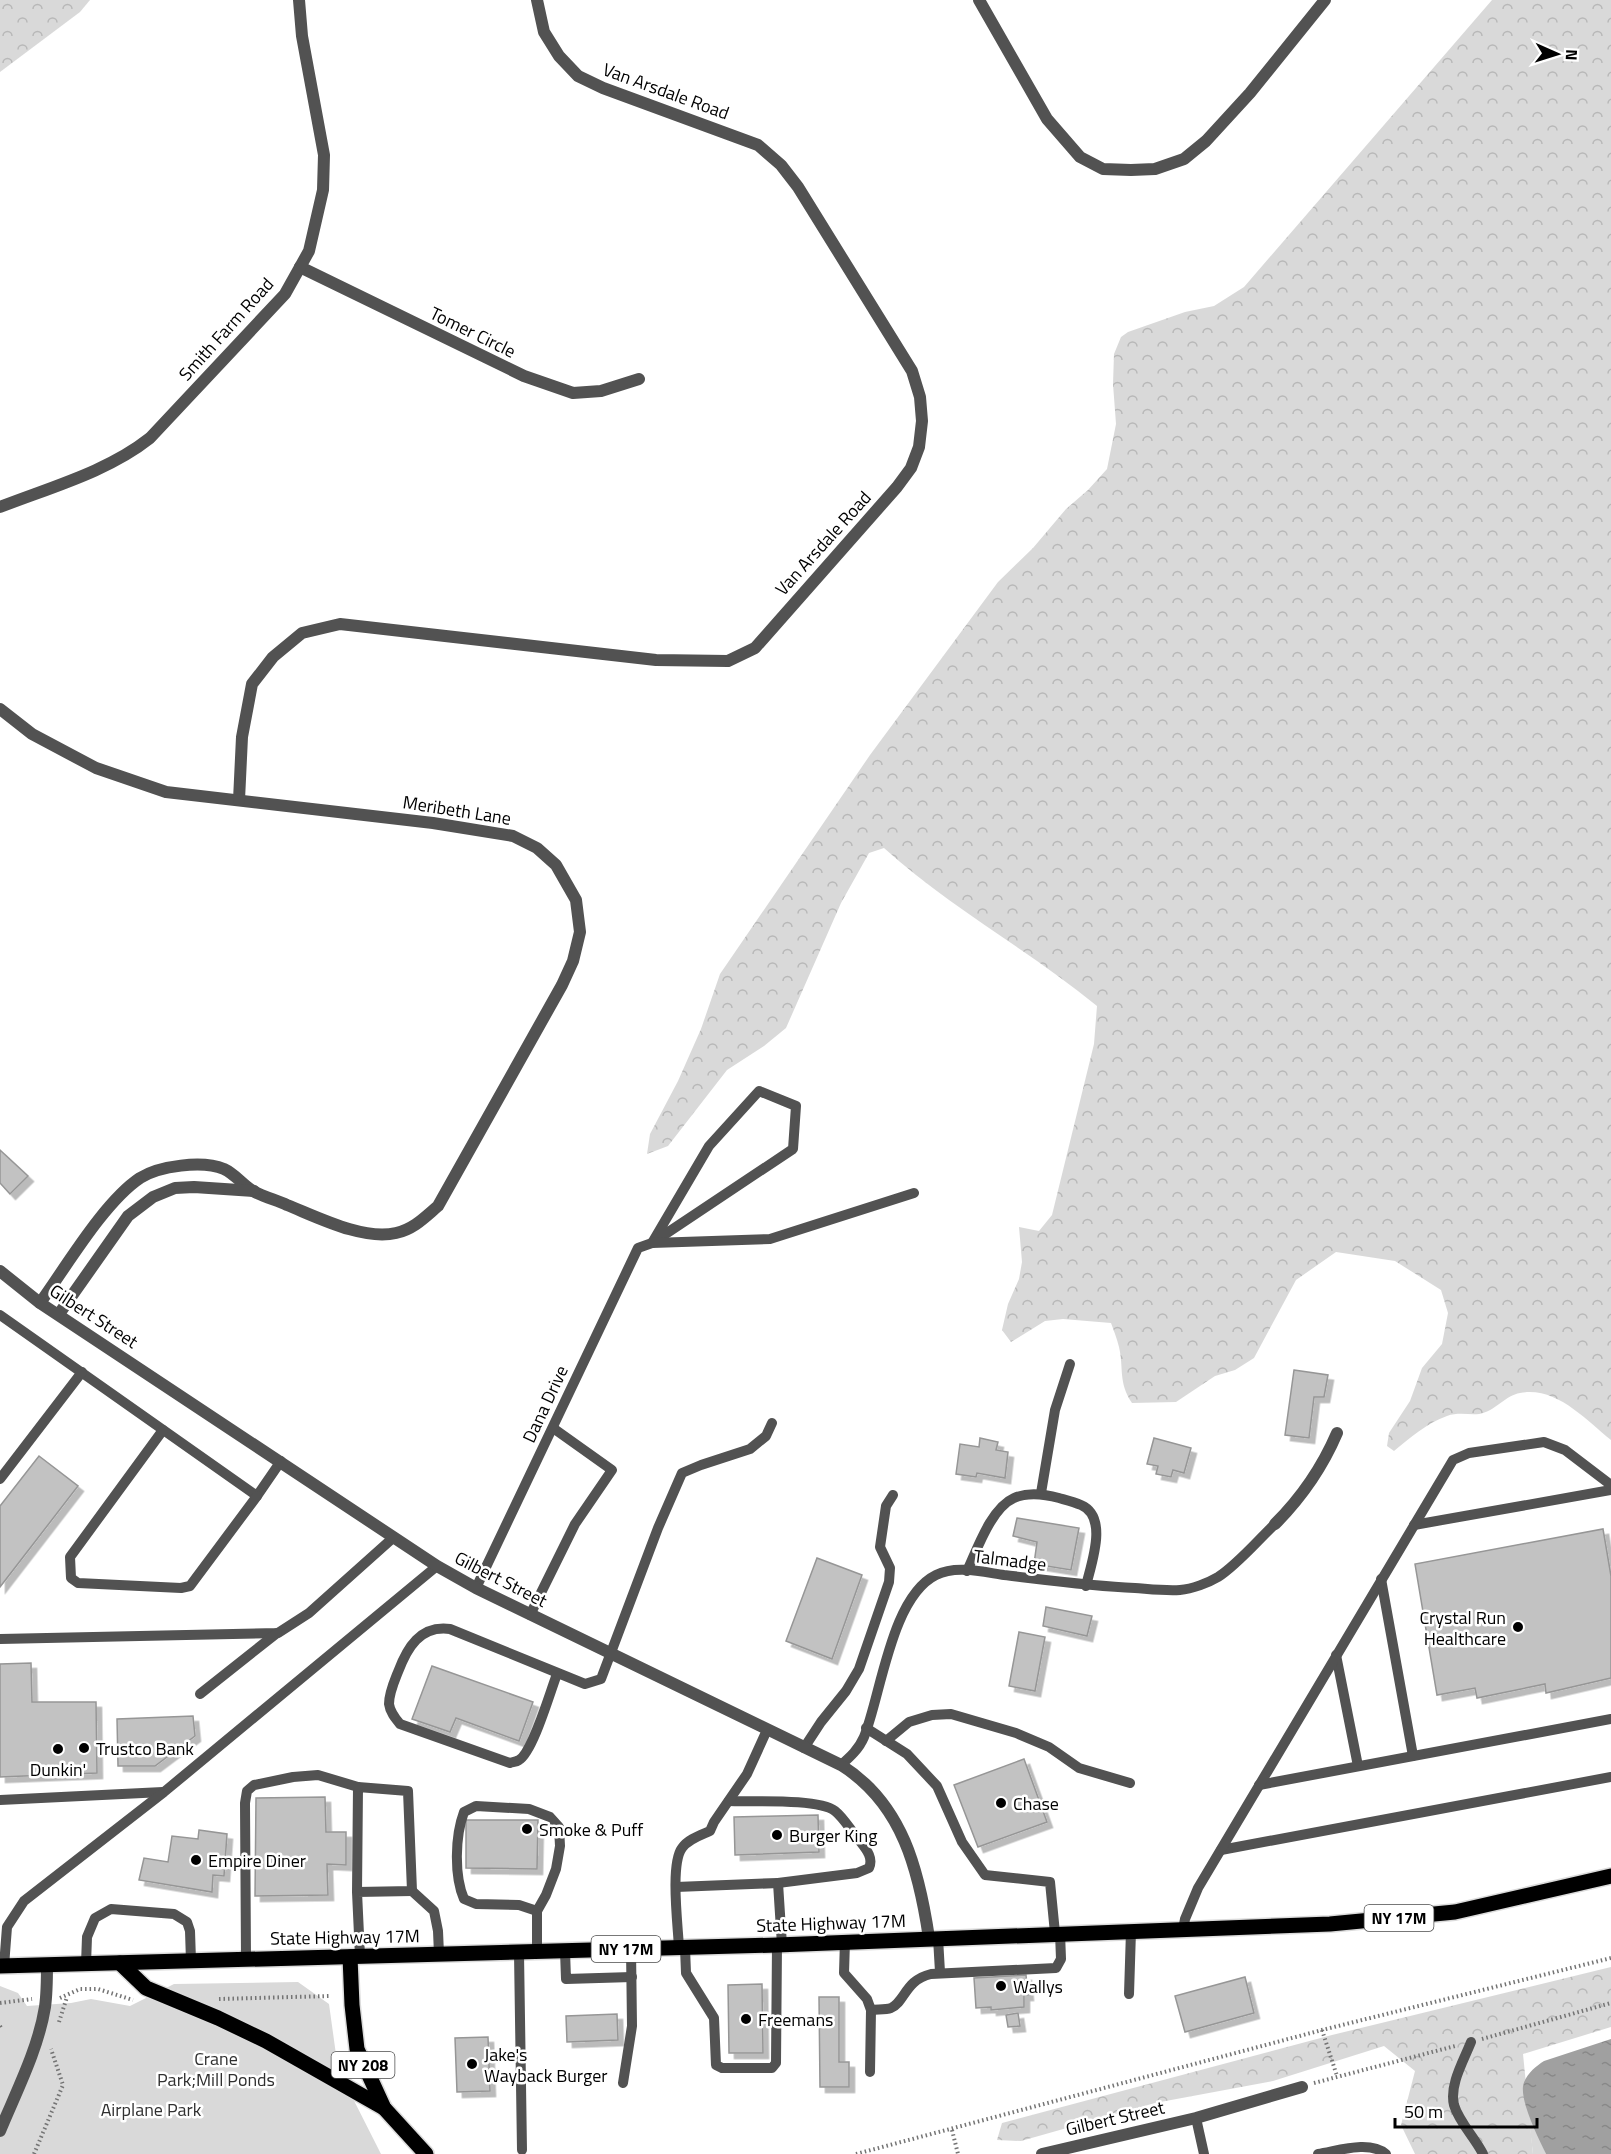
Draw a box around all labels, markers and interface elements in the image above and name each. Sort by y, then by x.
north arrow [1527,24,1587,84]
text: N [1560,49,1584,61]
street label: Van Arsdale Road [599,56,733,126]
street label: Smith Farm Road [172,271,280,387]
street label: Tomer Circle [425,300,521,364]
street label: Van Arsdale Road [769,485,877,601]
street label: Meribeth Lane [401,788,513,832]
street label: Gilbert Street [44,1277,144,1355]
street label: Dana Drive [515,1361,575,1447]
street label: Talmadge [972,1542,1048,1578]
street label: Gilbert Street [450,1544,553,1614]
place label: Crystal Run Healthcare [1419,1604,1506,1652]
marker: Crystal Run Healthcare [1511,1620,1525,1634]
place label: Trustco Bank [96,1735,194,1762]
marker: Trustco Bank [77,1741,91,1755]
marker: Dunkin' [51,1742,65,1756]
place label: Dunkin' [30,1756,86,1783]
place label: Chase [1013,1790,1059,1817]
marker: Chase [994,1796,1008,1810]
place label: Smoke & Puff [539,1816,643,1843]
marker: Smoke & Puff [520,1822,534,1836]
place label: Burger King [789,1822,877,1849]
marker: Burger King [770,1828,784,1842]
place label: Empire Diner [208,1847,306,1874]
marker: Empire Diner [189,1853,203,1867]
road number: NY 17M [1364,1905,1434,1931]
street label: State Highway 17M [756,1907,906,1939]
street label: State Highway 17M [270,1922,420,1952]
road number: NY 17M [592,1936,660,1962]
place label: Wallys [1013,1973,1063,2000]
marker: Wallys [994,1979,1008,1993]
place label: Freemans [758,2006,833,2033]
marker: Freemans [739,2012,753,2026]
place label: Jake's Wayback Burger [484,2041,608,2089]
park label: Crane Park;Mill Ponds [157,2045,275,2093]
road number: NY 208 [332,2052,394,2078]
marker: Jake's Wayback Burger [465,2057,479,2071]
scale bar [1395,2091,1538,2129]
street label: Gilbert Street [1063,2093,1168,2142]
park label: Airplane Park [101,2096,202,2123]
text: 50 m [1404,2098,1443,2125]

